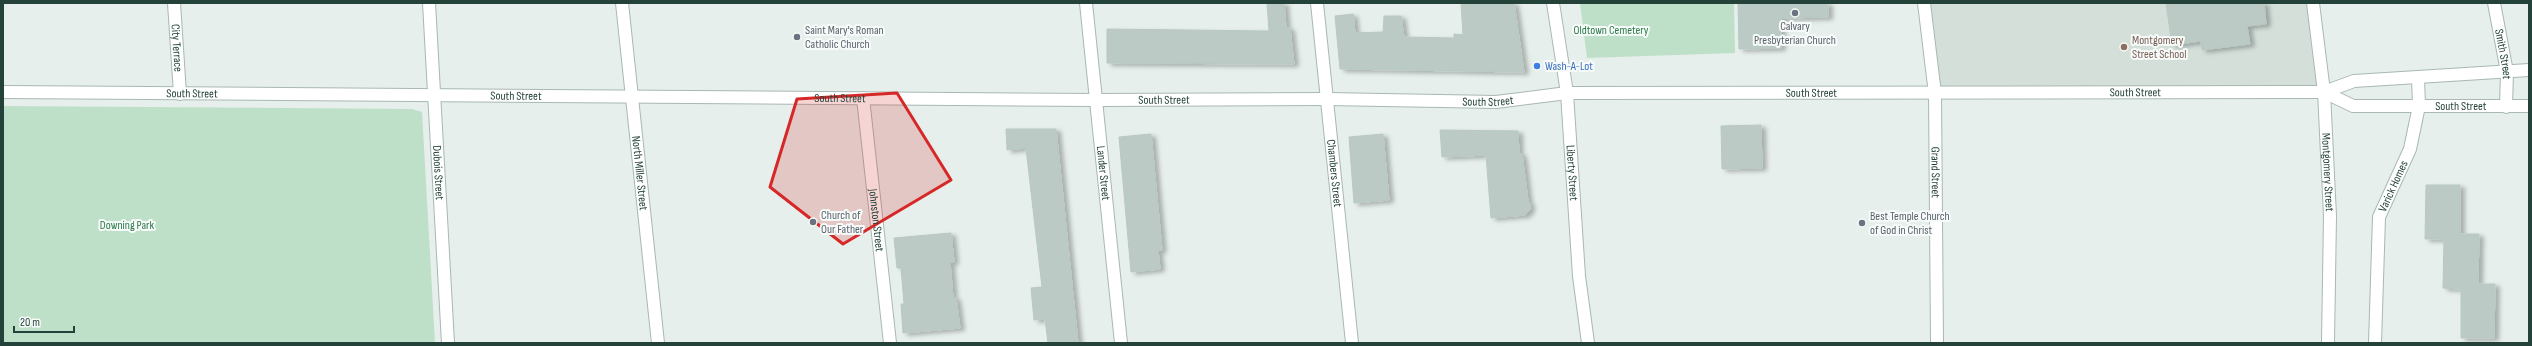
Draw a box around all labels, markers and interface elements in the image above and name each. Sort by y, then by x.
marker: Calvary Presbyterian Church [1790,8,1800,18]
place label: Calvary Presbyterian Church [1754,19,1836,48]
street label: City Terrace [168,23,186,73]
place label: Saint Mary's Roman Catholic Church [805,23,884,52]
park label: Oldtown Cemetery [1573,23,1649,38]
street label: Smith Street [2492,28,2515,80]
marker: Saint Mary's Roman Catholic Church [792,32,802,42]
place label: Montgomery Street School [2132,33,2187,62]
marker: Montgomery Street School [2119,42,2129,52]
place label: Wash-A-Lot [1545,59,1593,74]
marker: Wash-A-Lot [1532,61,1542,71]
street label: South Street [1786,85,1837,100]
street label: South Street [2110,85,2161,100]
street label: South Street [166,86,218,101]
street label: South Street [490,88,542,103]
street label: South Street [814,90,866,106]
street label: South Street [1138,92,1190,107]
street label: South Street [1462,92,1515,110]
street label: South Street [2435,99,2487,114]
street label: Montgomery Street [2318,133,2337,212]
street label: North Miller Street [629,135,651,211]
street label: Chambers Street [1324,139,1345,208]
street label: Liberty Street [1563,144,1582,201]
street label: Dubois Street [429,145,448,201]
street label: Lander Street [1093,145,1114,201]
street label: Grand Street [1928,147,1943,198]
street label: Varick Homes [2375,158,2411,214]
street label: Johnston Street [865,187,887,253]
place label: Church of Our Father [821,208,864,237]
place label: Best Temple Church of God in Christ [1870,209,1950,238]
marker: Church of Our Father [808,217,818,227]
park label: Downing Park [100,218,155,233]
marker: Best Temple Church of God in Christ [1857,218,1867,228]
scale bar [14,308,74,334]
text: 20 m [20,315,40,330]

